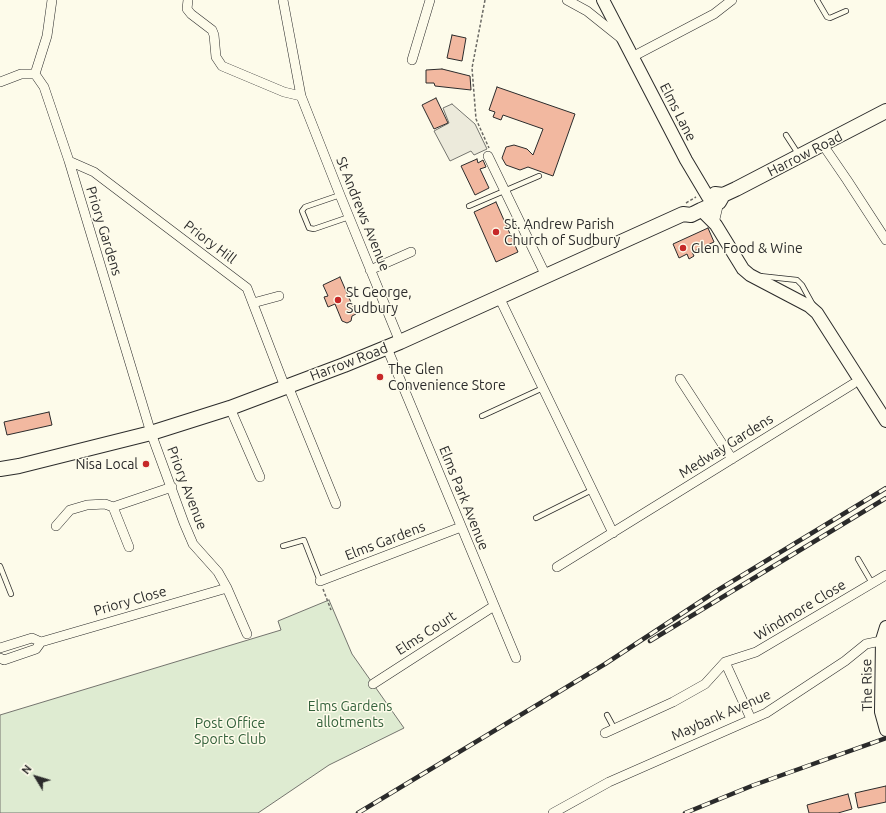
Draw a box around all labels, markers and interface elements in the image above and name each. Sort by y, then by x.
street label: Elms Lane [656,80,700,144]
street label: Harrow Road [765,128,845,180]
street label: St Andrews Avenue [332,154,394,274]
street label: Priory Gardens [82,184,126,278]
place label: St. Andrew Parish Church of Sudbury [504,216,620,248]
street label: Priory Hill [180,217,240,267]
marker: St. Andrew Parish Church of Sudbury [491,227,501,237]
place label: Glen Food & Wine [691,240,803,256]
marker: Glen Food & Wine [678,243,688,253]
place label: St George, Sudbury [346,284,412,316]
marker: St George, Sudbury [333,295,343,305]
street label: Harrow Road [308,339,390,385]
place label: The Glen Convenience Store [388,361,506,394]
marker: The Glen Convenience Store [375,372,385,382]
street label: Medway Gardens [676,410,776,482]
street label: Elms Park Avenue [435,443,493,553]
street label: Priory Avenue [163,444,211,532]
place label: Nisa Local [75,456,138,472]
marker: Nisa Local [141,459,151,469]
street label: Elms Gardens [342,518,428,564]
street label: Windmore Close [751,576,849,644]
street label: Priory Close [92,583,168,619]
street label: Elms Court [393,607,459,659]
street label: The Rise [858,659,876,711]
street label: Maybank Avenue [669,686,773,744]
park label: Elms Gardens allotments [308,698,392,730]
park label: Post Office Sports Club [194,715,266,748]
north arrow [16,757,56,797]
text: N [19,763,34,777]

